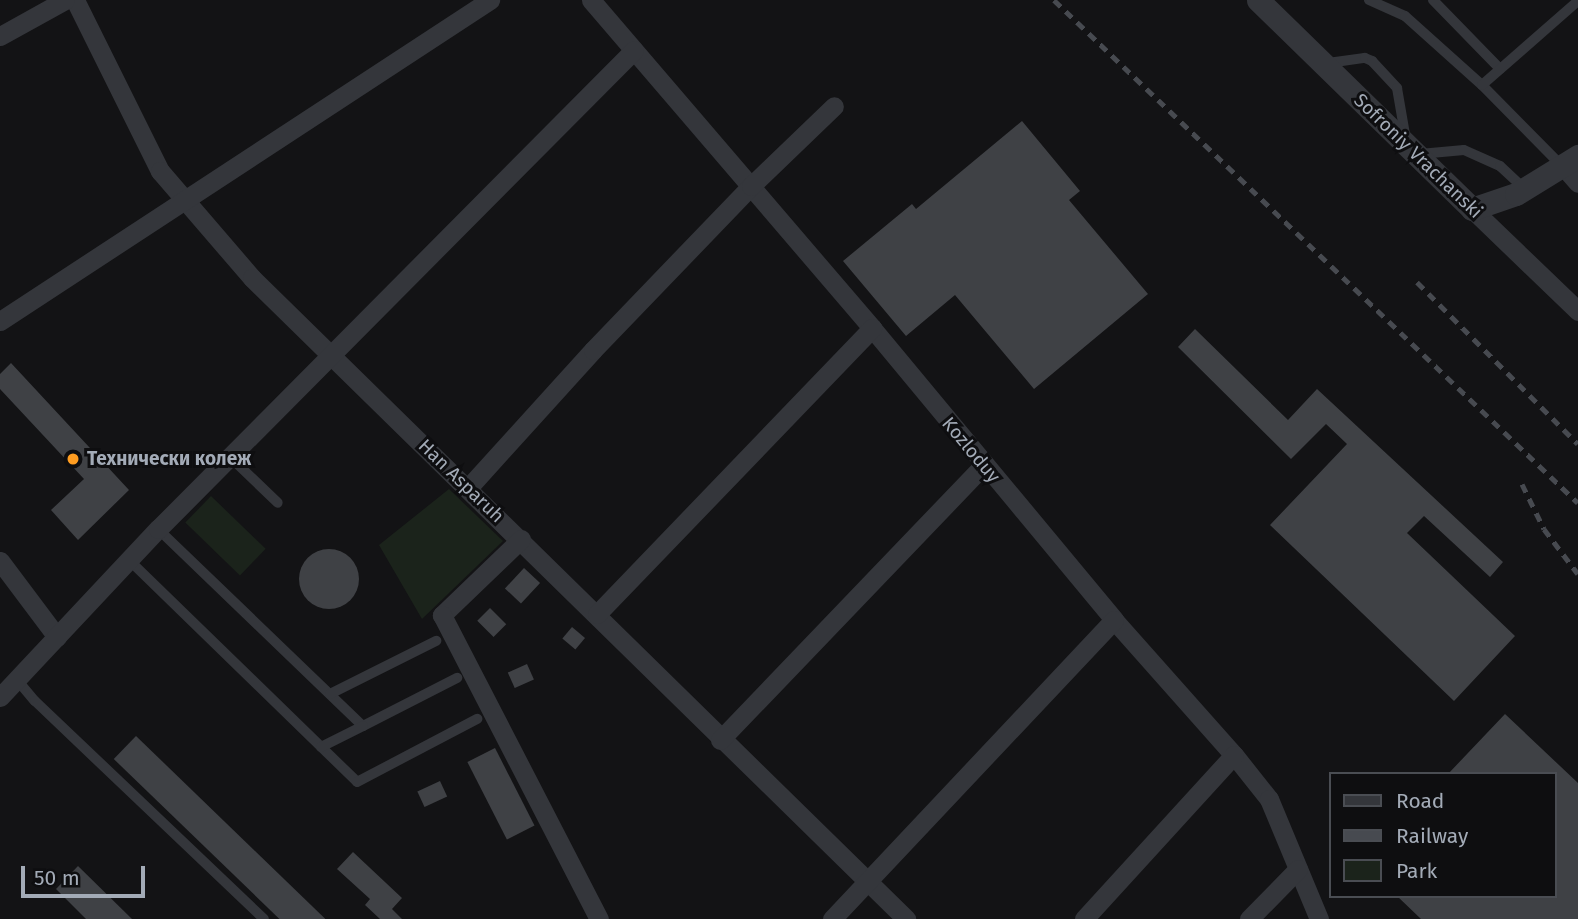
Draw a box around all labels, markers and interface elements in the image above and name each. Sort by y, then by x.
street label: Sofroniy Vrachanski [1349,89,1487,223]
street label: Kozloduy [937,413,1005,487]
street label: Han Asparuh [413,435,509,527]
place label: Технически колеж [87,448,251,470]
marker: Технически колеж [65,451,81,467]
legend [1330,772,1557,898]
text: Road [1396,788,1444,814]
text: Railway [1396,823,1468,849]
scale bar [24,852,149,896]
text: Park [1396,858,1437,884]
text: 50 m [34,865,80,891]

